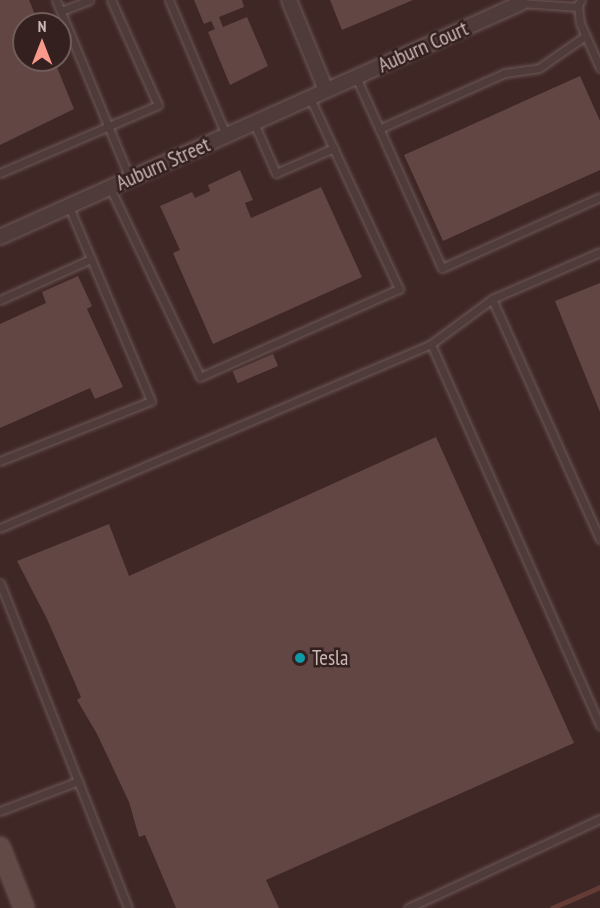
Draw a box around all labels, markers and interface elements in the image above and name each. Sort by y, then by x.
north arrow [12,12,72,72]
text: N [38,16,46,36]
street label: Auburn Court [374,16,472,78]
street label: Auburn Street [112,132,214,196]
place label: Tesla [312,645,348,671]
marker: Tesla [293,651,307,665]

